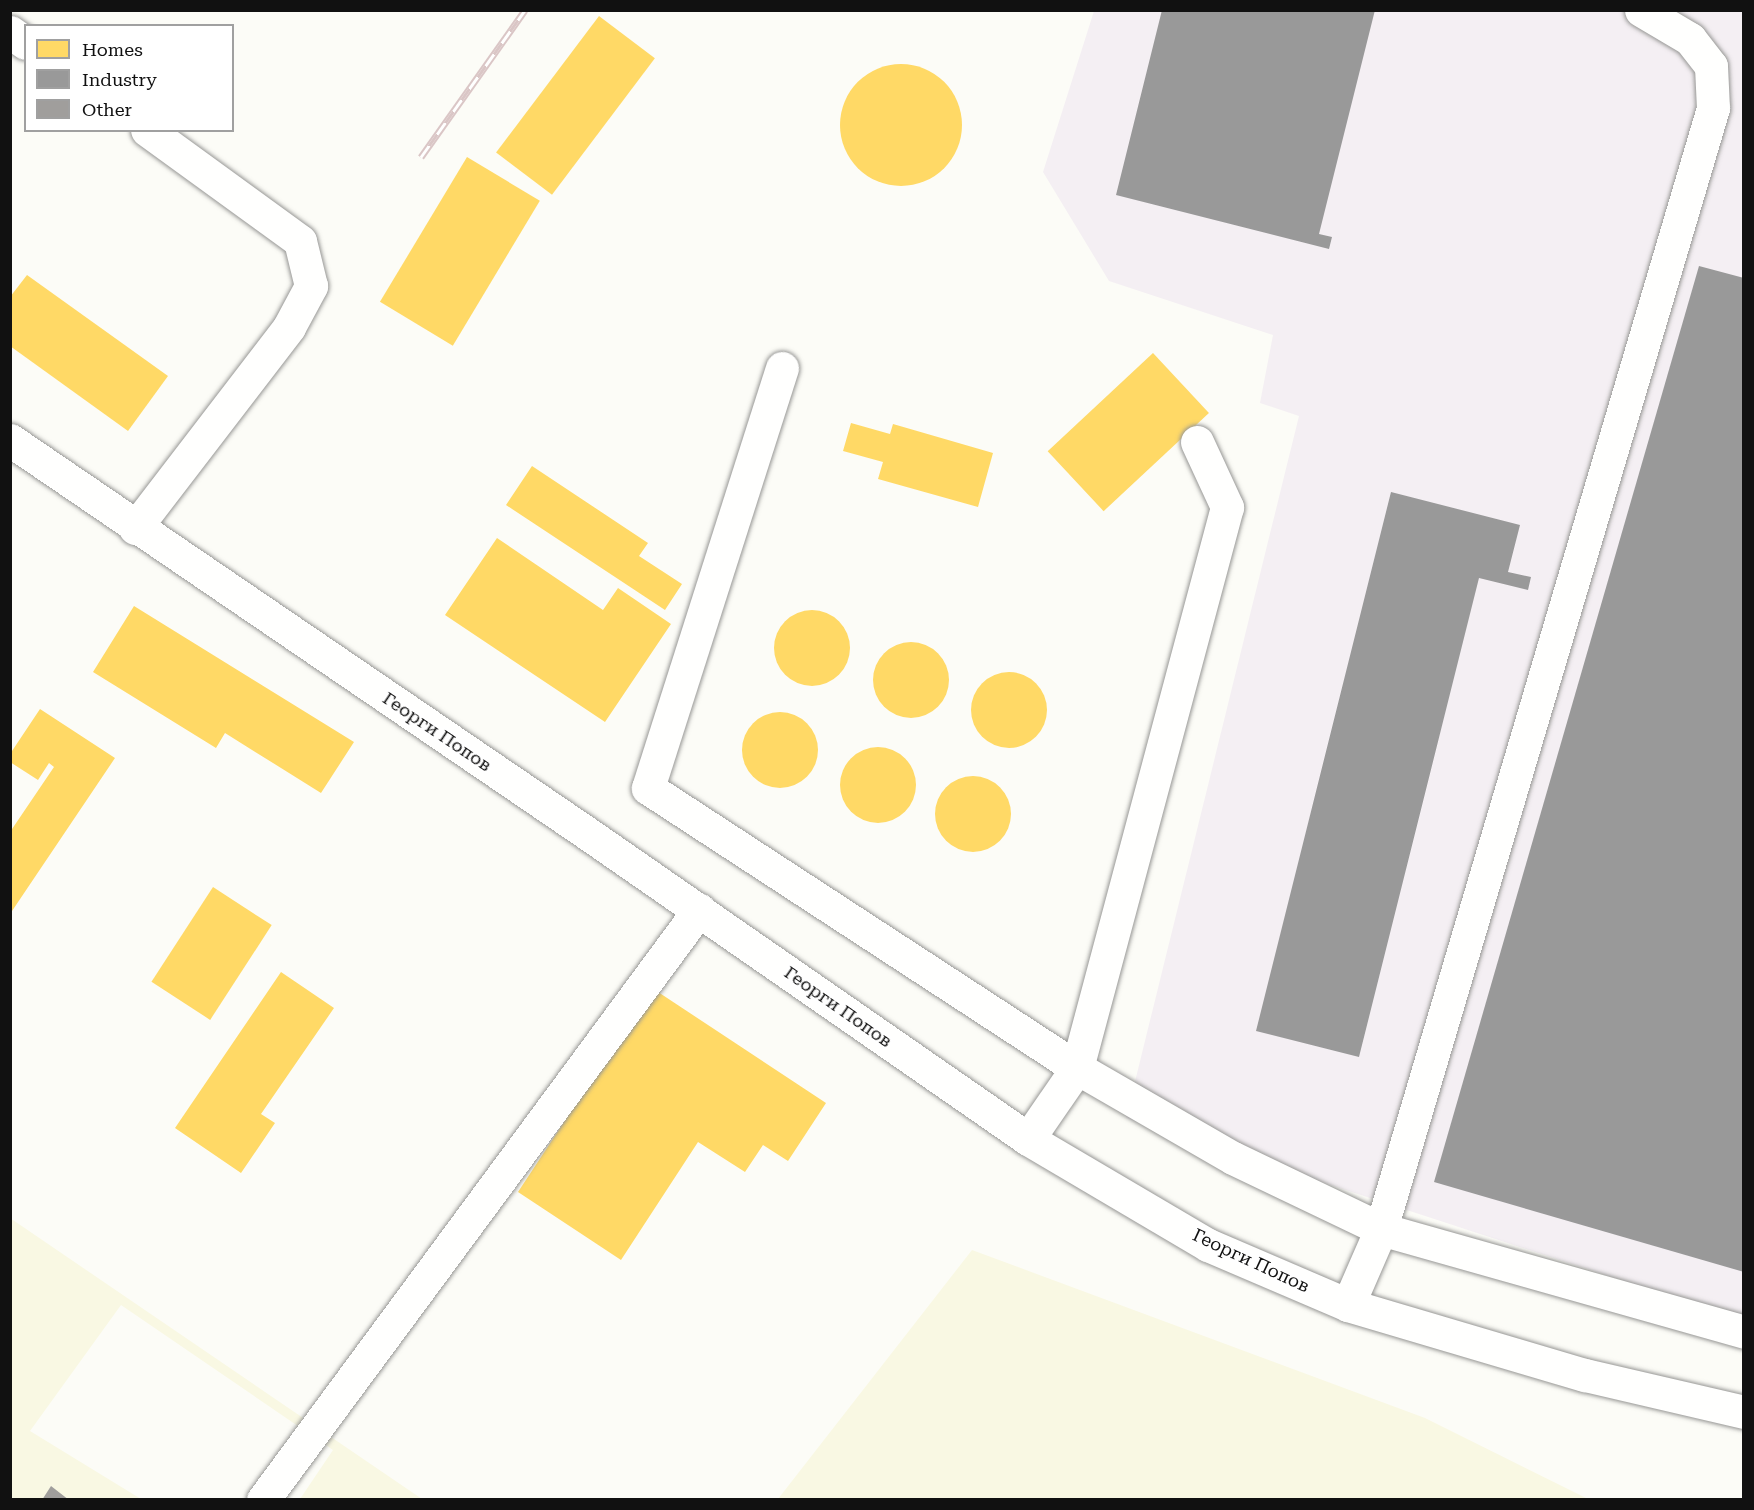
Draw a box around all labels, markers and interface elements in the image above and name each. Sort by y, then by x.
legend [24,24,234,132]
text: Homes [82,39,143,60]
text: Industry [82,69,157,90]
text: Other [82,99,132,120]
street label: Георги Попов [378,688,496,776]
street label: Георги Попов [780,962,896,1052]
street label: Георги Попов [1189,1224,1313,1298]

